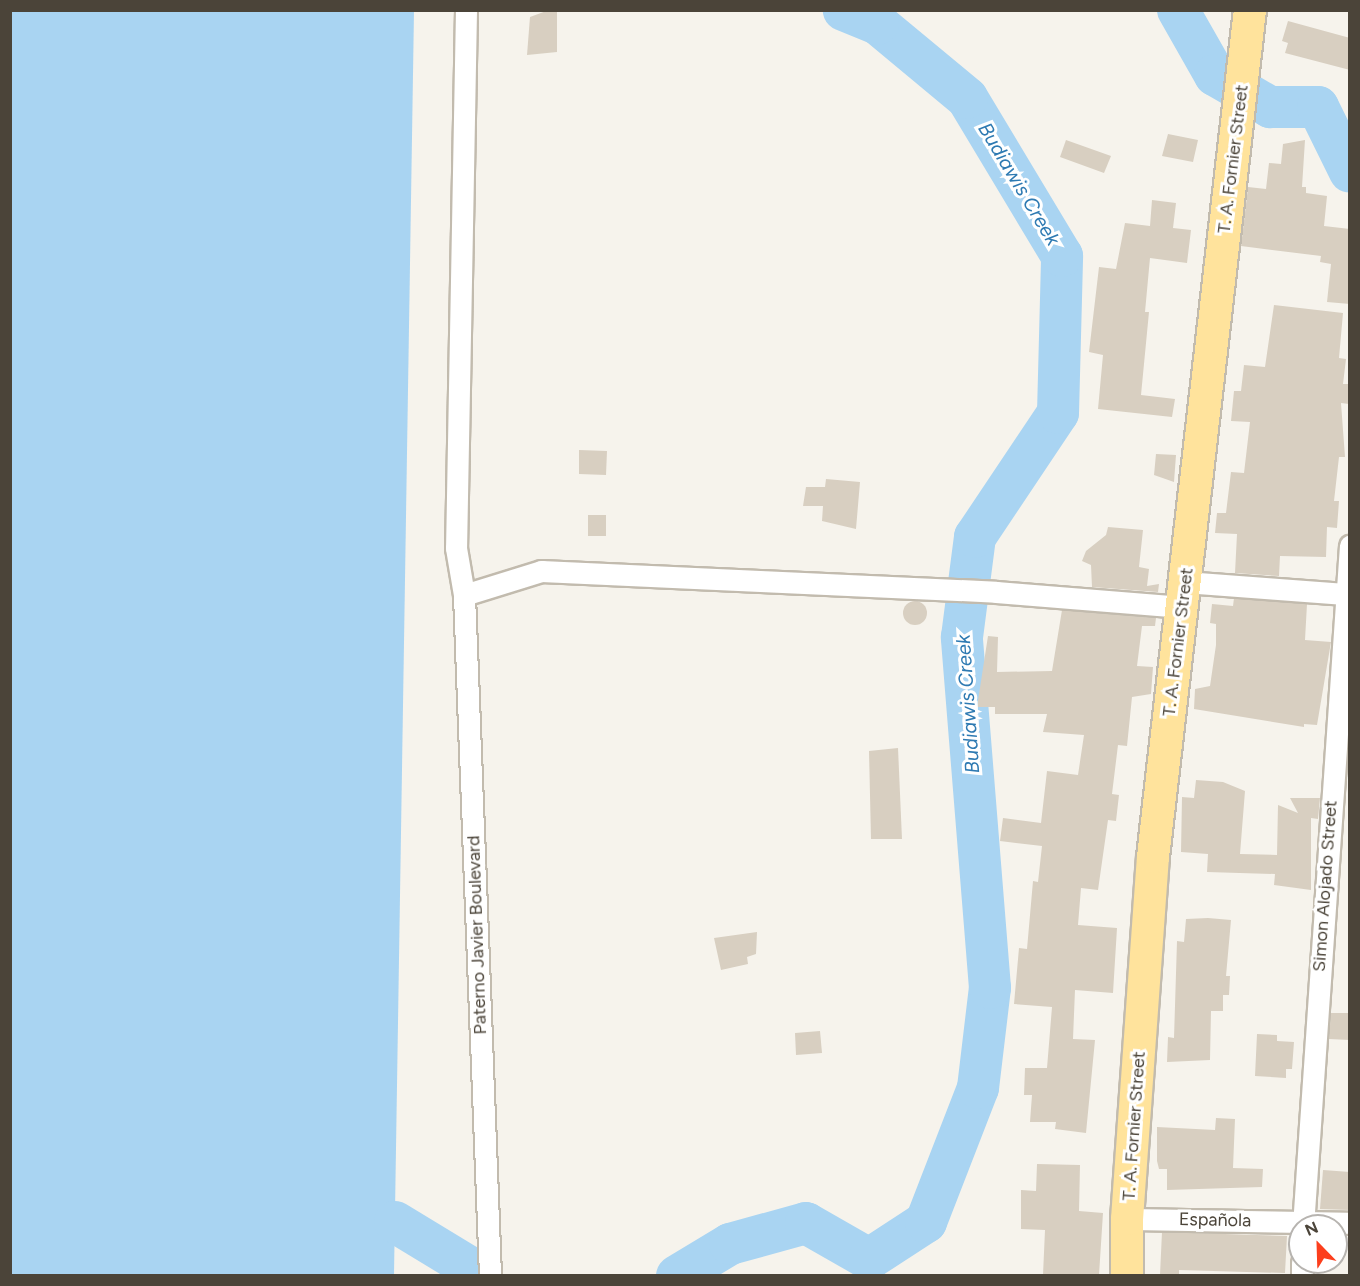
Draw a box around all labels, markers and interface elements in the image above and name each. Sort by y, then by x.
street label: T. A. Fornier Street [1213,83,1253,235]
water label: Budiawis Creek [973,118,1065,250]
street label: T. A. Fornier Street [1158,566,1198,718]
water label: Budiawis Creek [951,634,985,774]
street label: Simon Alojado Street [1308,799,1342,973]
street label: Paterno Javier Boulevard [463,835,491,1035]
street label: T. A. Fornier Street [1118,1051,1150,1201]
street label: Española [1179,1209,1251,1231]
north arrow [1288,1214,1348,1274]
text: N [1302,1218,1321,1240]

